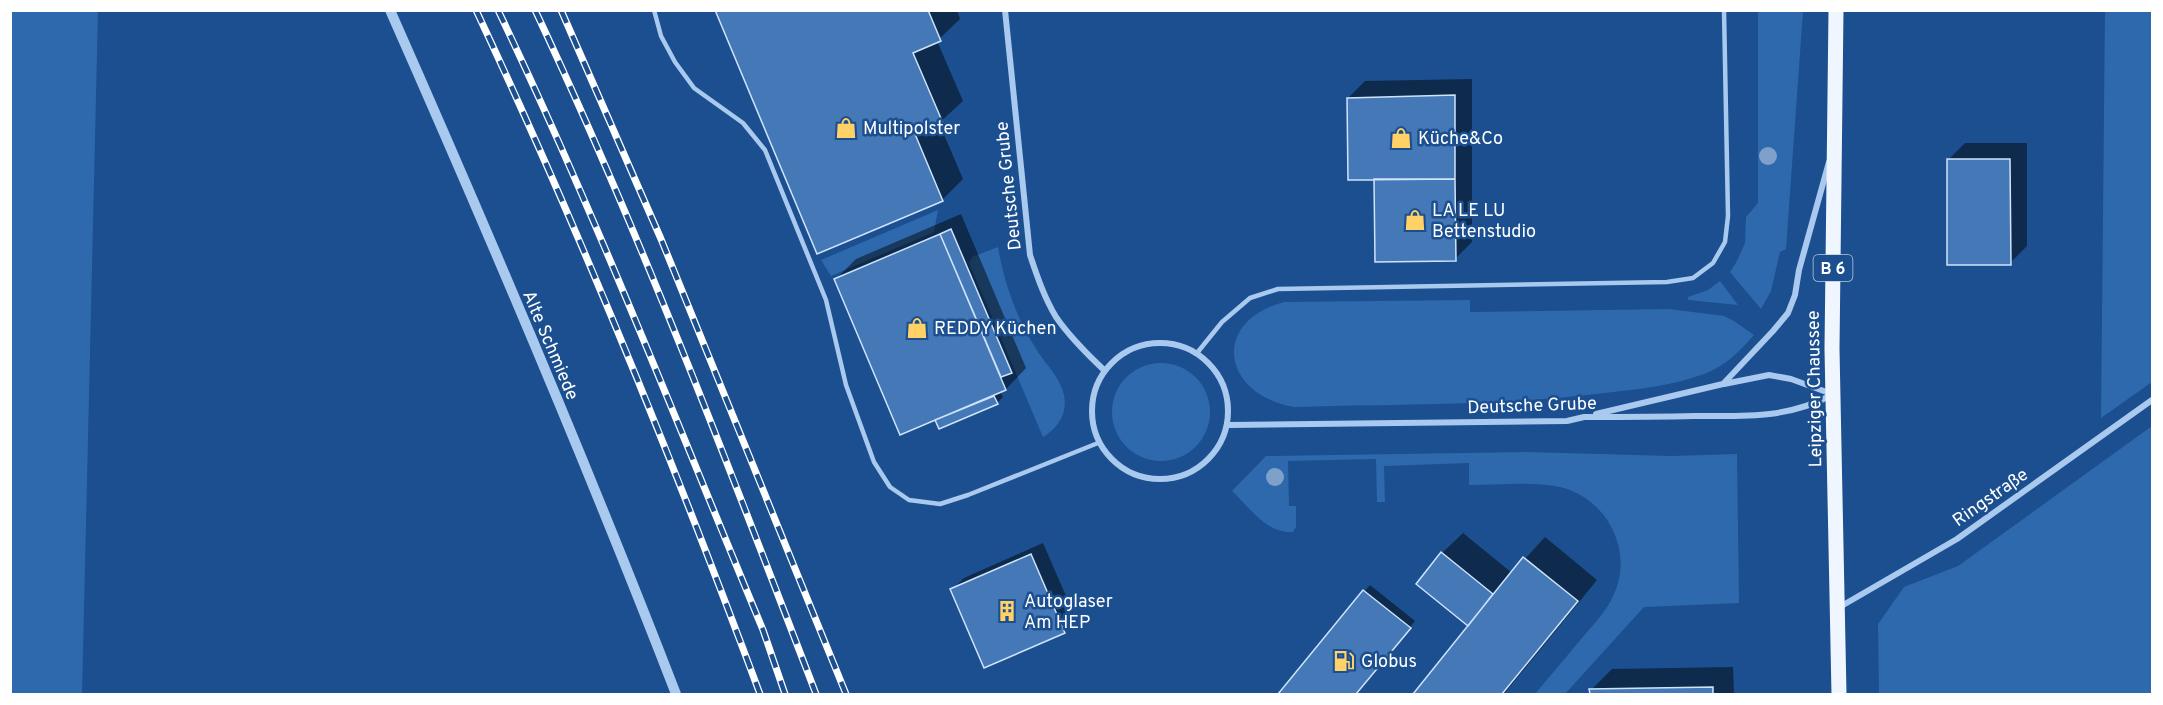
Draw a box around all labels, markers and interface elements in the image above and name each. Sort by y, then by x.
shop icon: Multipolster [834,116,858,140]
place label: Multipolster [863,118,960,141]
street label: Deutsche Grube [991,120,1028,251]
shop icon: Küche&Co [1389,126,1413,150]
place label: Küche&Co [1418,128,1503,151]
place label: LA LE LU Bettenstudio [1432,200,1536,244]
shop icon: LA LE LU Bettenstudio [1403,208,1427,232]
road number: B 6 [1814,255,1852,281]
street label: Alte Schmiede [516,287,583,404]
street label: Leipziger Chaussee [1803,310,1828,468]
shop icon: REDDY Küchen [905,316,929,340]
place label: REDDY Küchen [934,318,1057,341]
street label: Deutsche Grube [1467,393,1597,420]
street label: Ringstraße [1949,464,2033,533]
place label: Autoglaser Am HEP [1024,591,1113,635]
building icon: Autoglaser Am HEP [995,599,1019,623]
fuel station icon: Globus [1332,649,1356,673]
place label: Globus [1361,651,1417,674]

